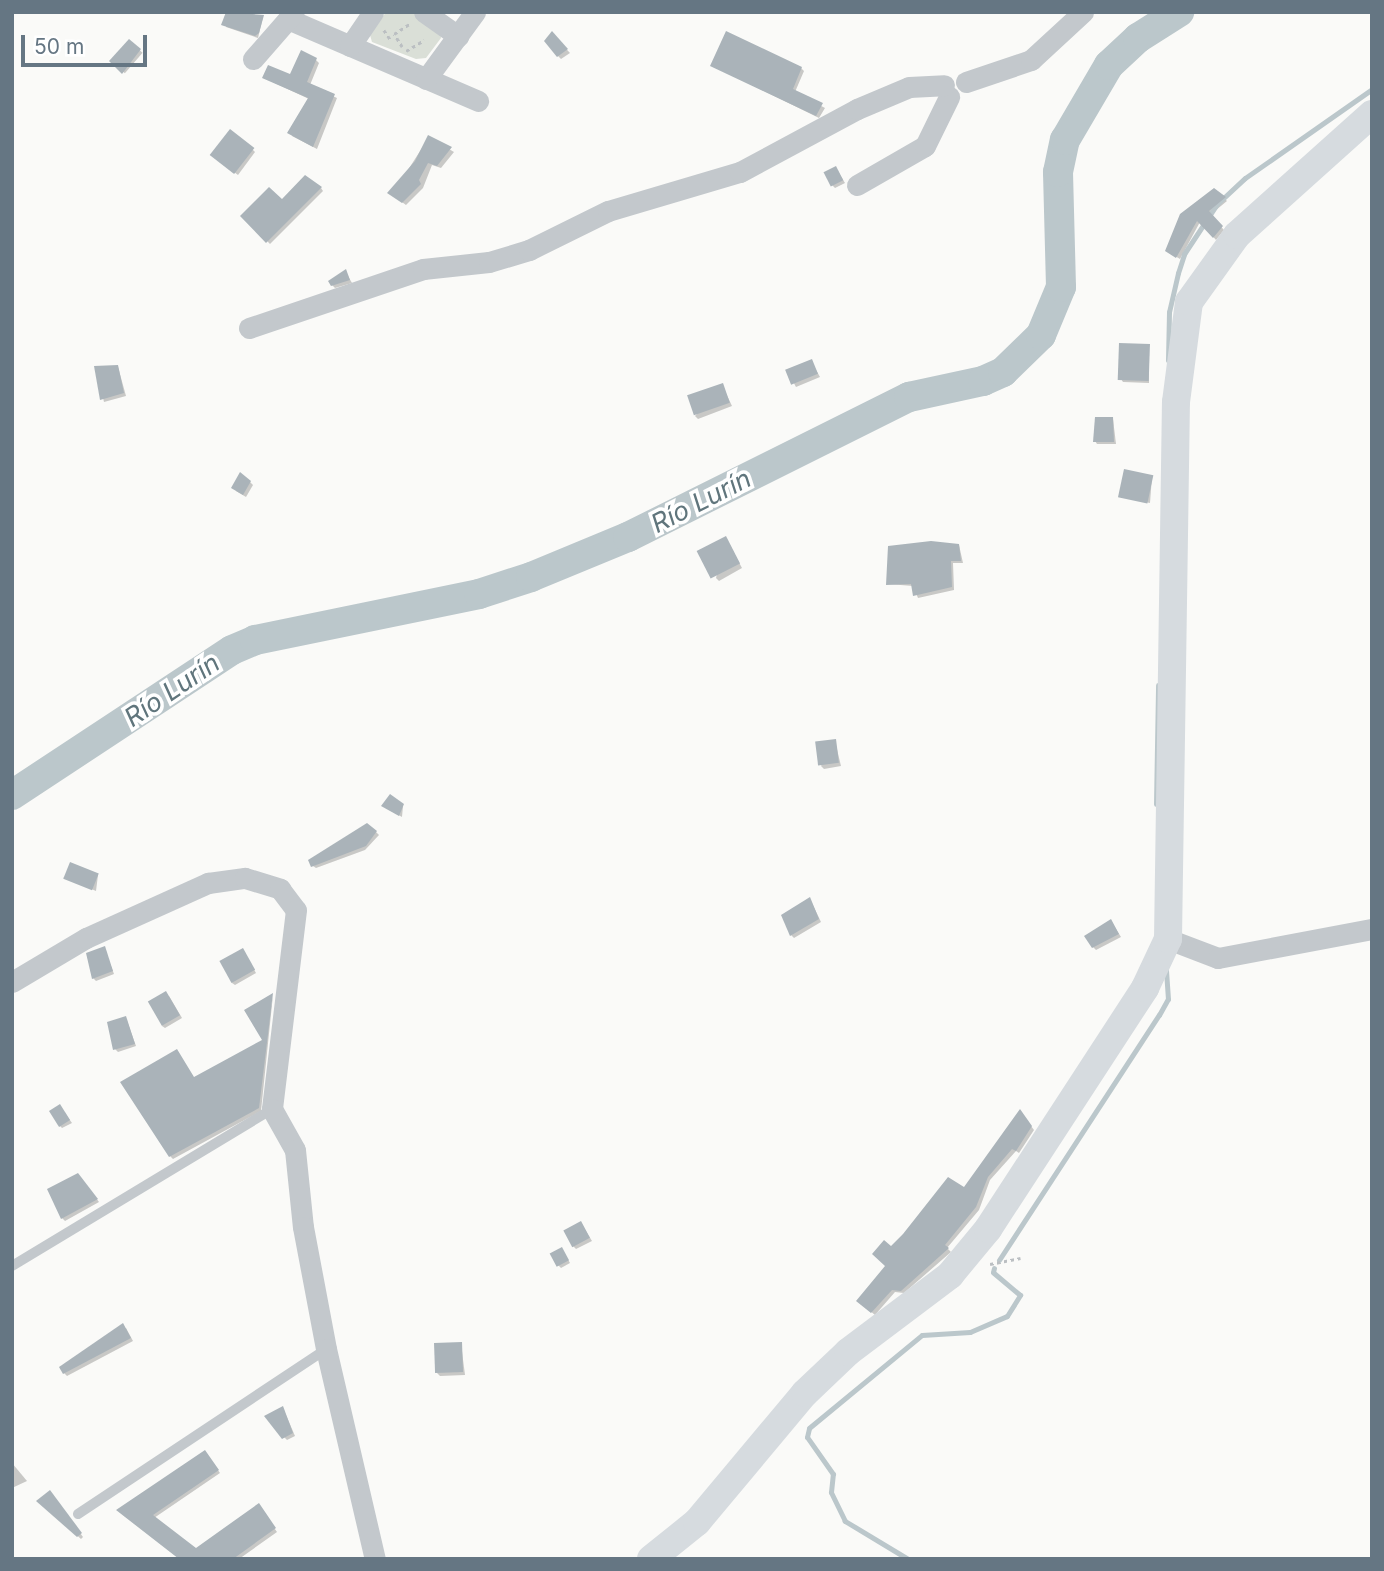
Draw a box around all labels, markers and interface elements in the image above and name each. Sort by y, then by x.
scale bar [24,21,150,65]
text: 50 m [34,34,84,59]
water label: Río Lurín [646,463,756,539]
water label: Río Lurín [119,647,225,733]

